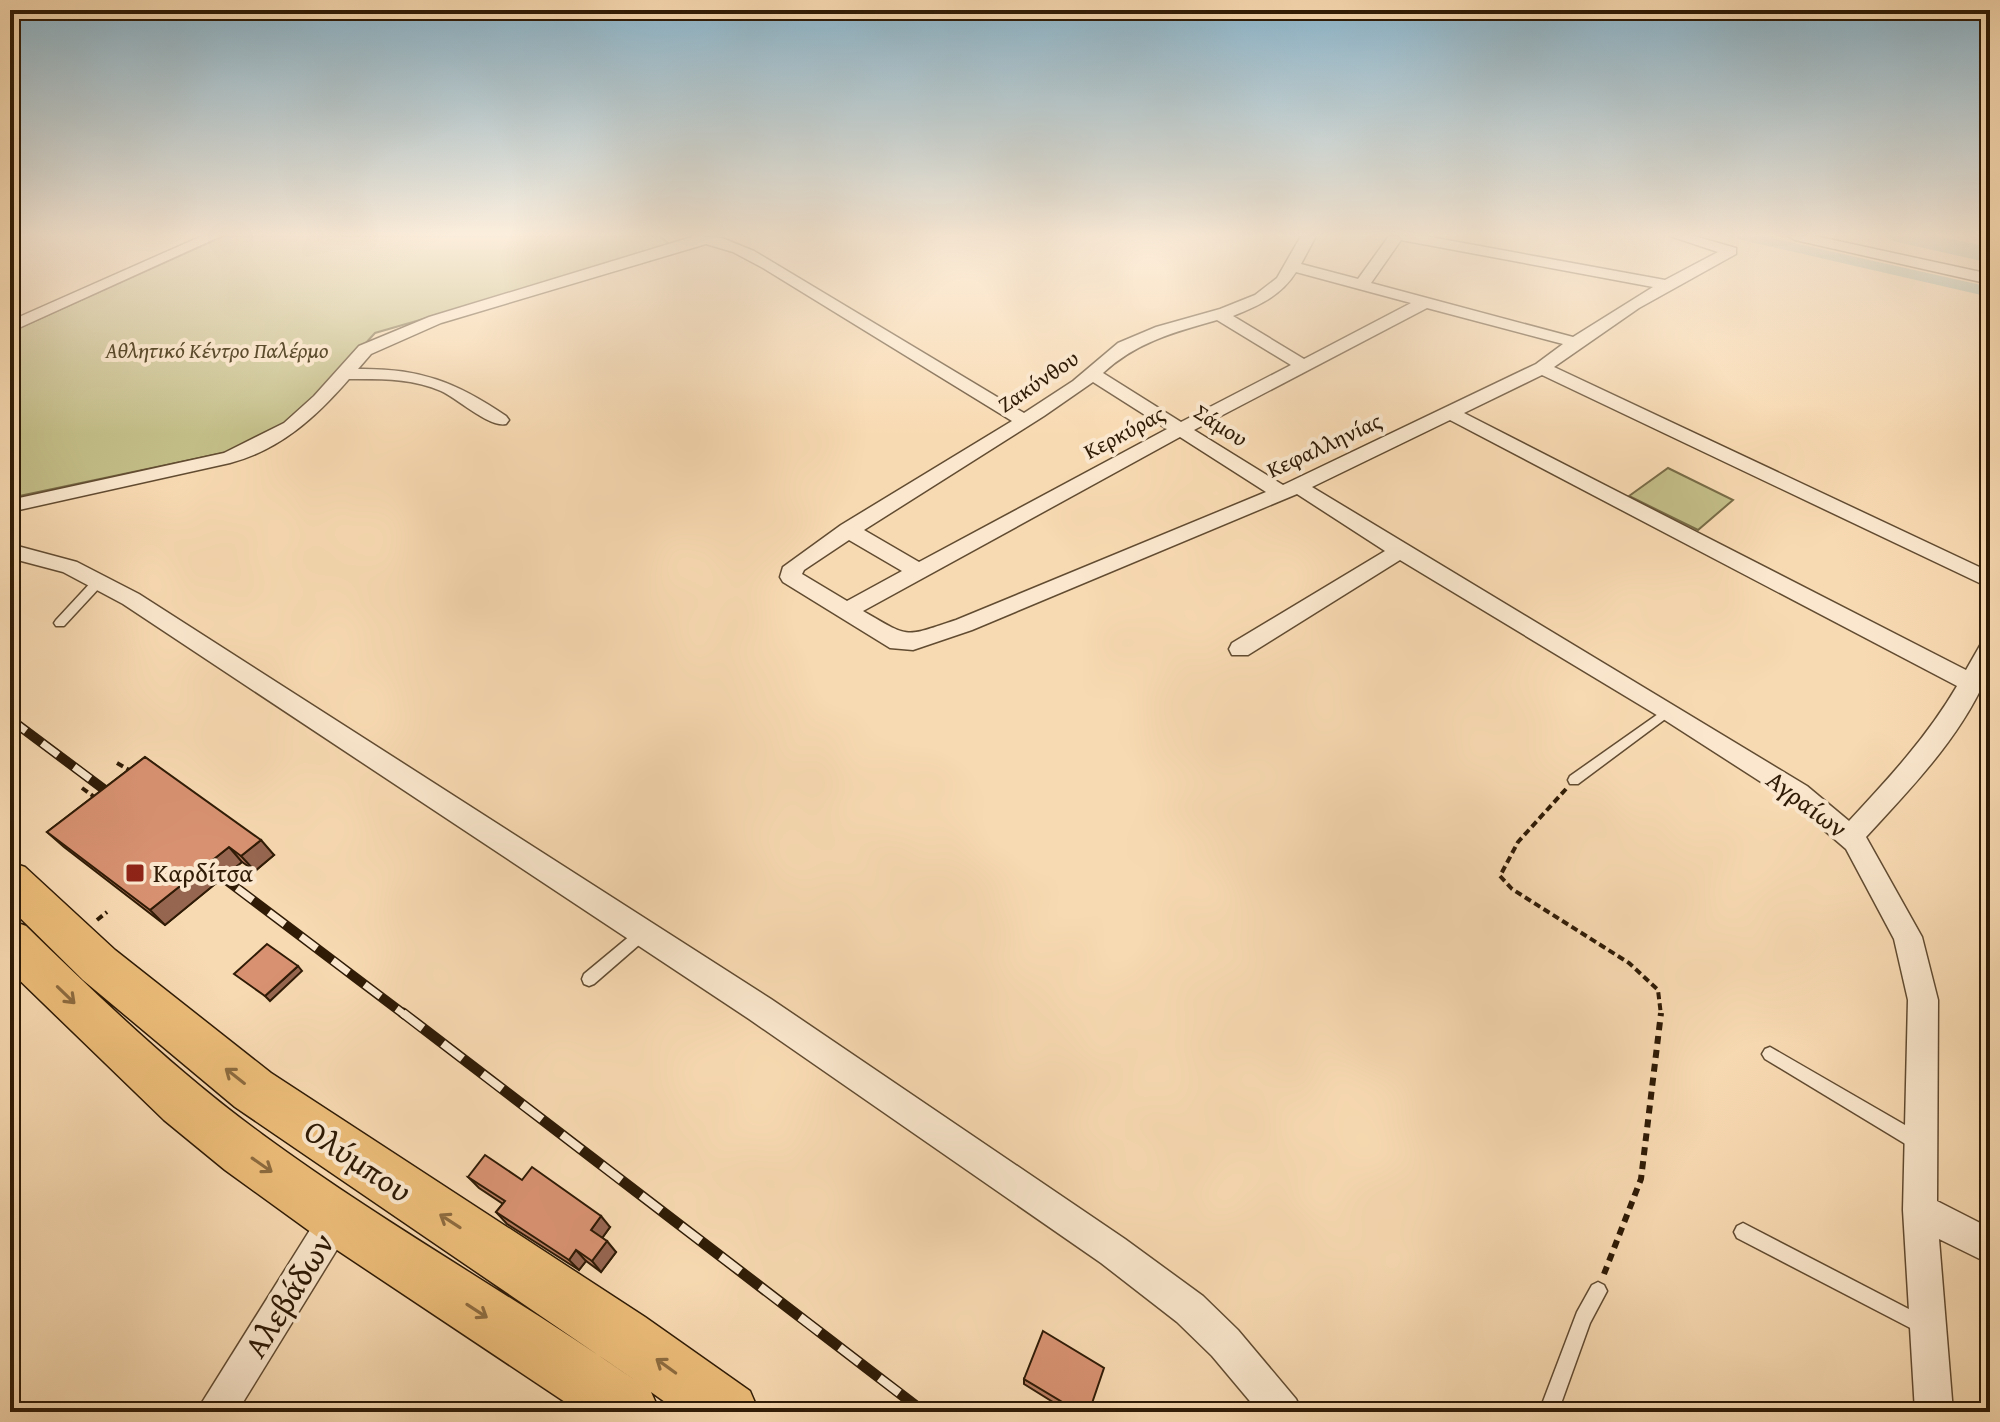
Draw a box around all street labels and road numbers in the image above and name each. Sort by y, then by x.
street label: Ζακύνθου [991,342,1085,420]
street label: Σάμου [1188,396,1254,454]
street label: Κερκύρας [1078,397,1171,467]
street label: Κεφαλληνίας [1261,404,1387,486]
street label: Αγραίων [1758,760,1856,847]
street label: Ολύμπου [295,1107,421,1214]
street label: Αλεβάδων [232,1223,345,1366]

